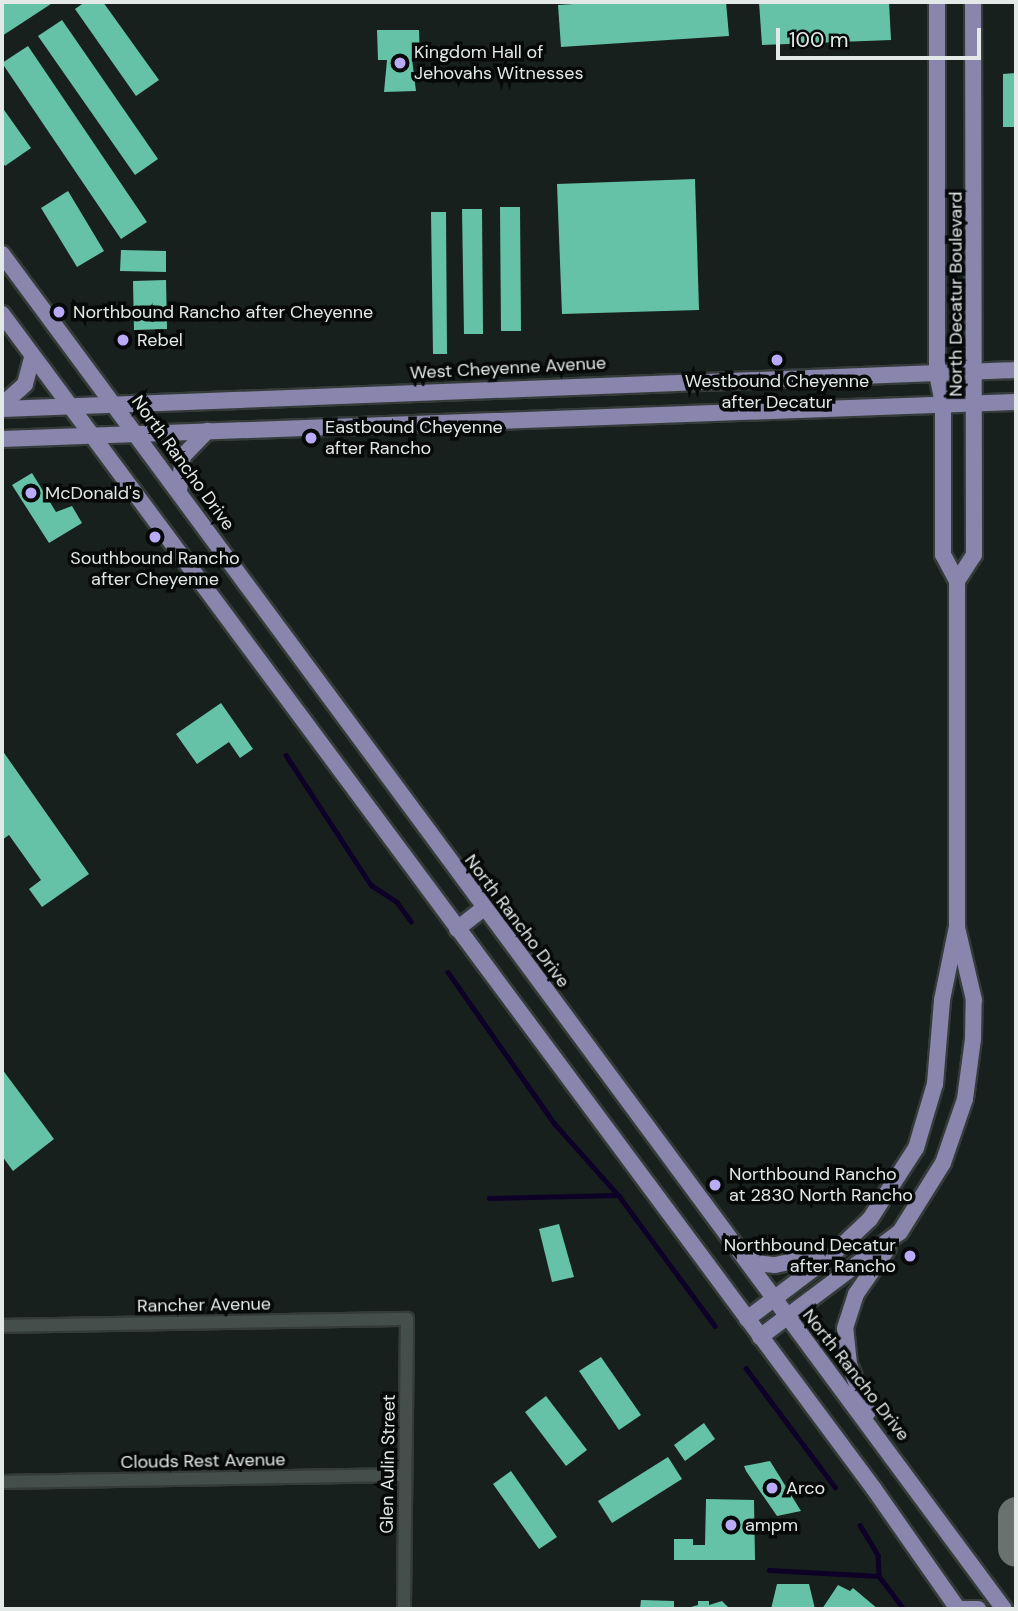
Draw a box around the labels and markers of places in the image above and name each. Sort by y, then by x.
place label: Kingdom Hall of Jehovahs Witnesses [414,42,584,84]
marker: Kingdom Hall of Jehovahs Witnesses [392,55,408,71]
place label: Northbound Rancho after Cheyenne [73,301,373,323]
marker: Northbound Rancho after Cheyenne [51,304,67,320]
place label: Rebel [137,329,183,351]
marker: Rebel [115,332,131,348]
marker: Westbound Cheyenne after Decatur [769,352,785,368]
place label: Westbound Cheyenne after Decatur [685,371,869,414]
place label: Eastbound Cheyenne after Rancho [325,417,503,460]
marker: Eastbound Cheyenne after Rancho [303,430,319,446]
place label: McDonald's [45,482,141,504]
marker: McDonald's [23,485,39,501]
marker: Southbound Rancho after Cheyenne [147,529,163,545]
place label: Southbound Rancho after Cheyenne [70,548,240,590]
place label: Northbound Rancho at 2830 North Rancho [729,1164,913,1206]
marker: Northbound Rancho at 2830 North Rancho [707,1177,723,1193]
place label: Northbound Decatur after Rancho [724,1235,896,1278]
marker: Northbound Decatur after Rancho [902,1248,918,1264]
place label: Arco [786,1477,825,1499]
marker: Arco [764,1480,780,1496]
place label: ampm [745,1514,798,1536]
marker: ampm [723,1517,739,1533]

